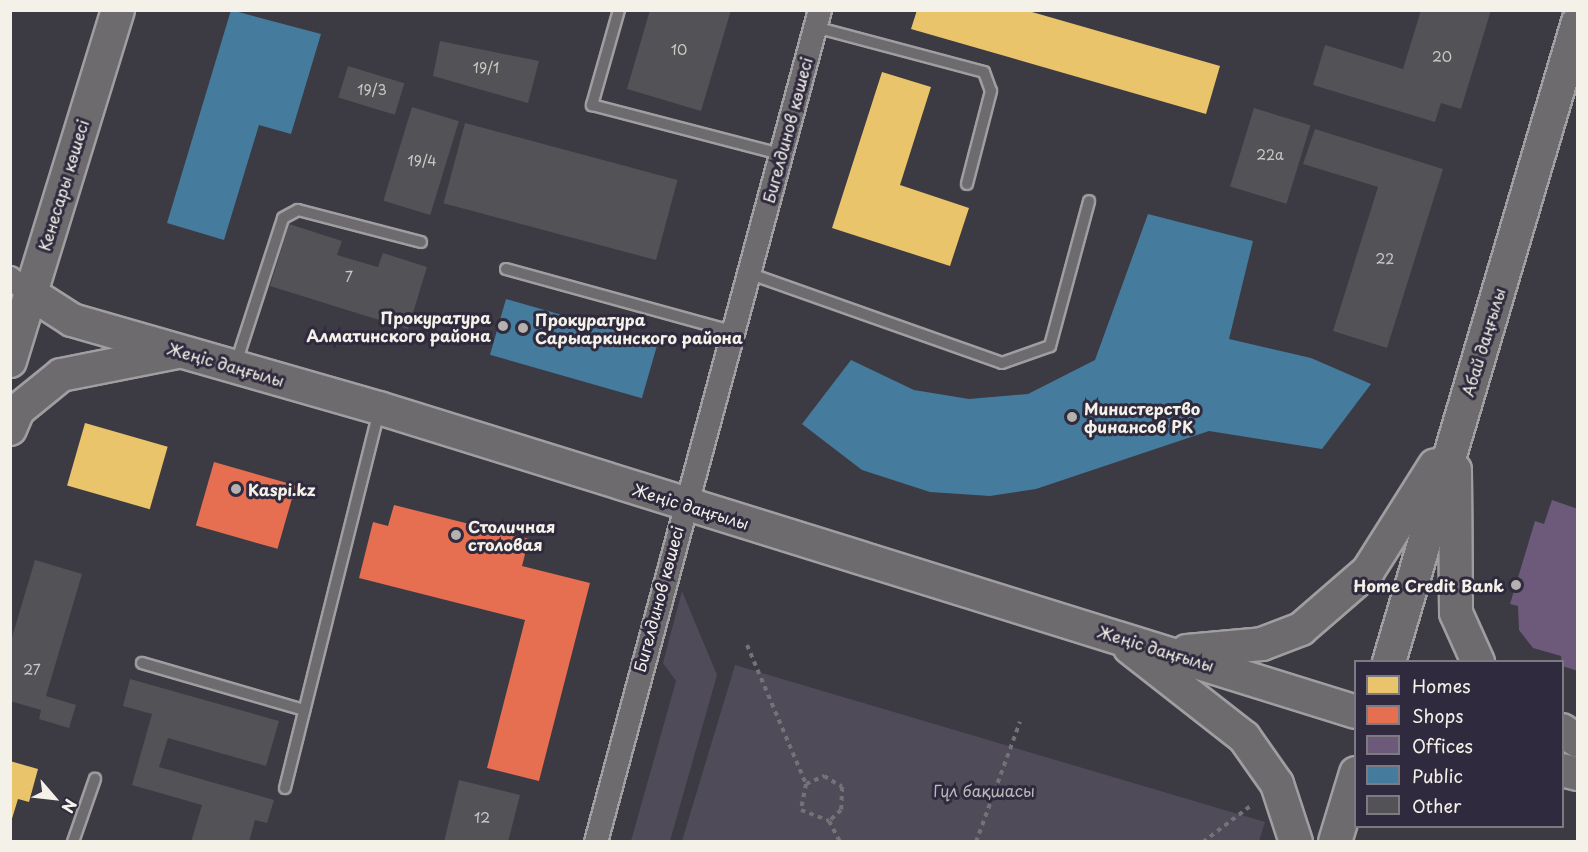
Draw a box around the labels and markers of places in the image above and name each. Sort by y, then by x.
place label: Прокуратура Алматинского района [306,307,491,345]
place label: Прокуратура Сарыаркинского района [535,309,743,347]
marker: Прокуратура Алматинского района [496,319,510,333]
marker: Прокуратура Сарыаркинского района [516,321,530,335]
place label: Министерство финансов РК [1084,398,1200,436]
marker: Министерство финансов РК [1065,410,1079,424]
place label: Kaspi.kz [248,479,316,499]
marker: Kaspi.kz [229,482,243,496]
place label: Столичная столовая [468,516,555,554]
marker: Столичная столовая [449,528,463,542]
place label: Home Credit Bank [1354,575,1504,595]
marker: Home Credit Bank [1509,578,1523,592]

